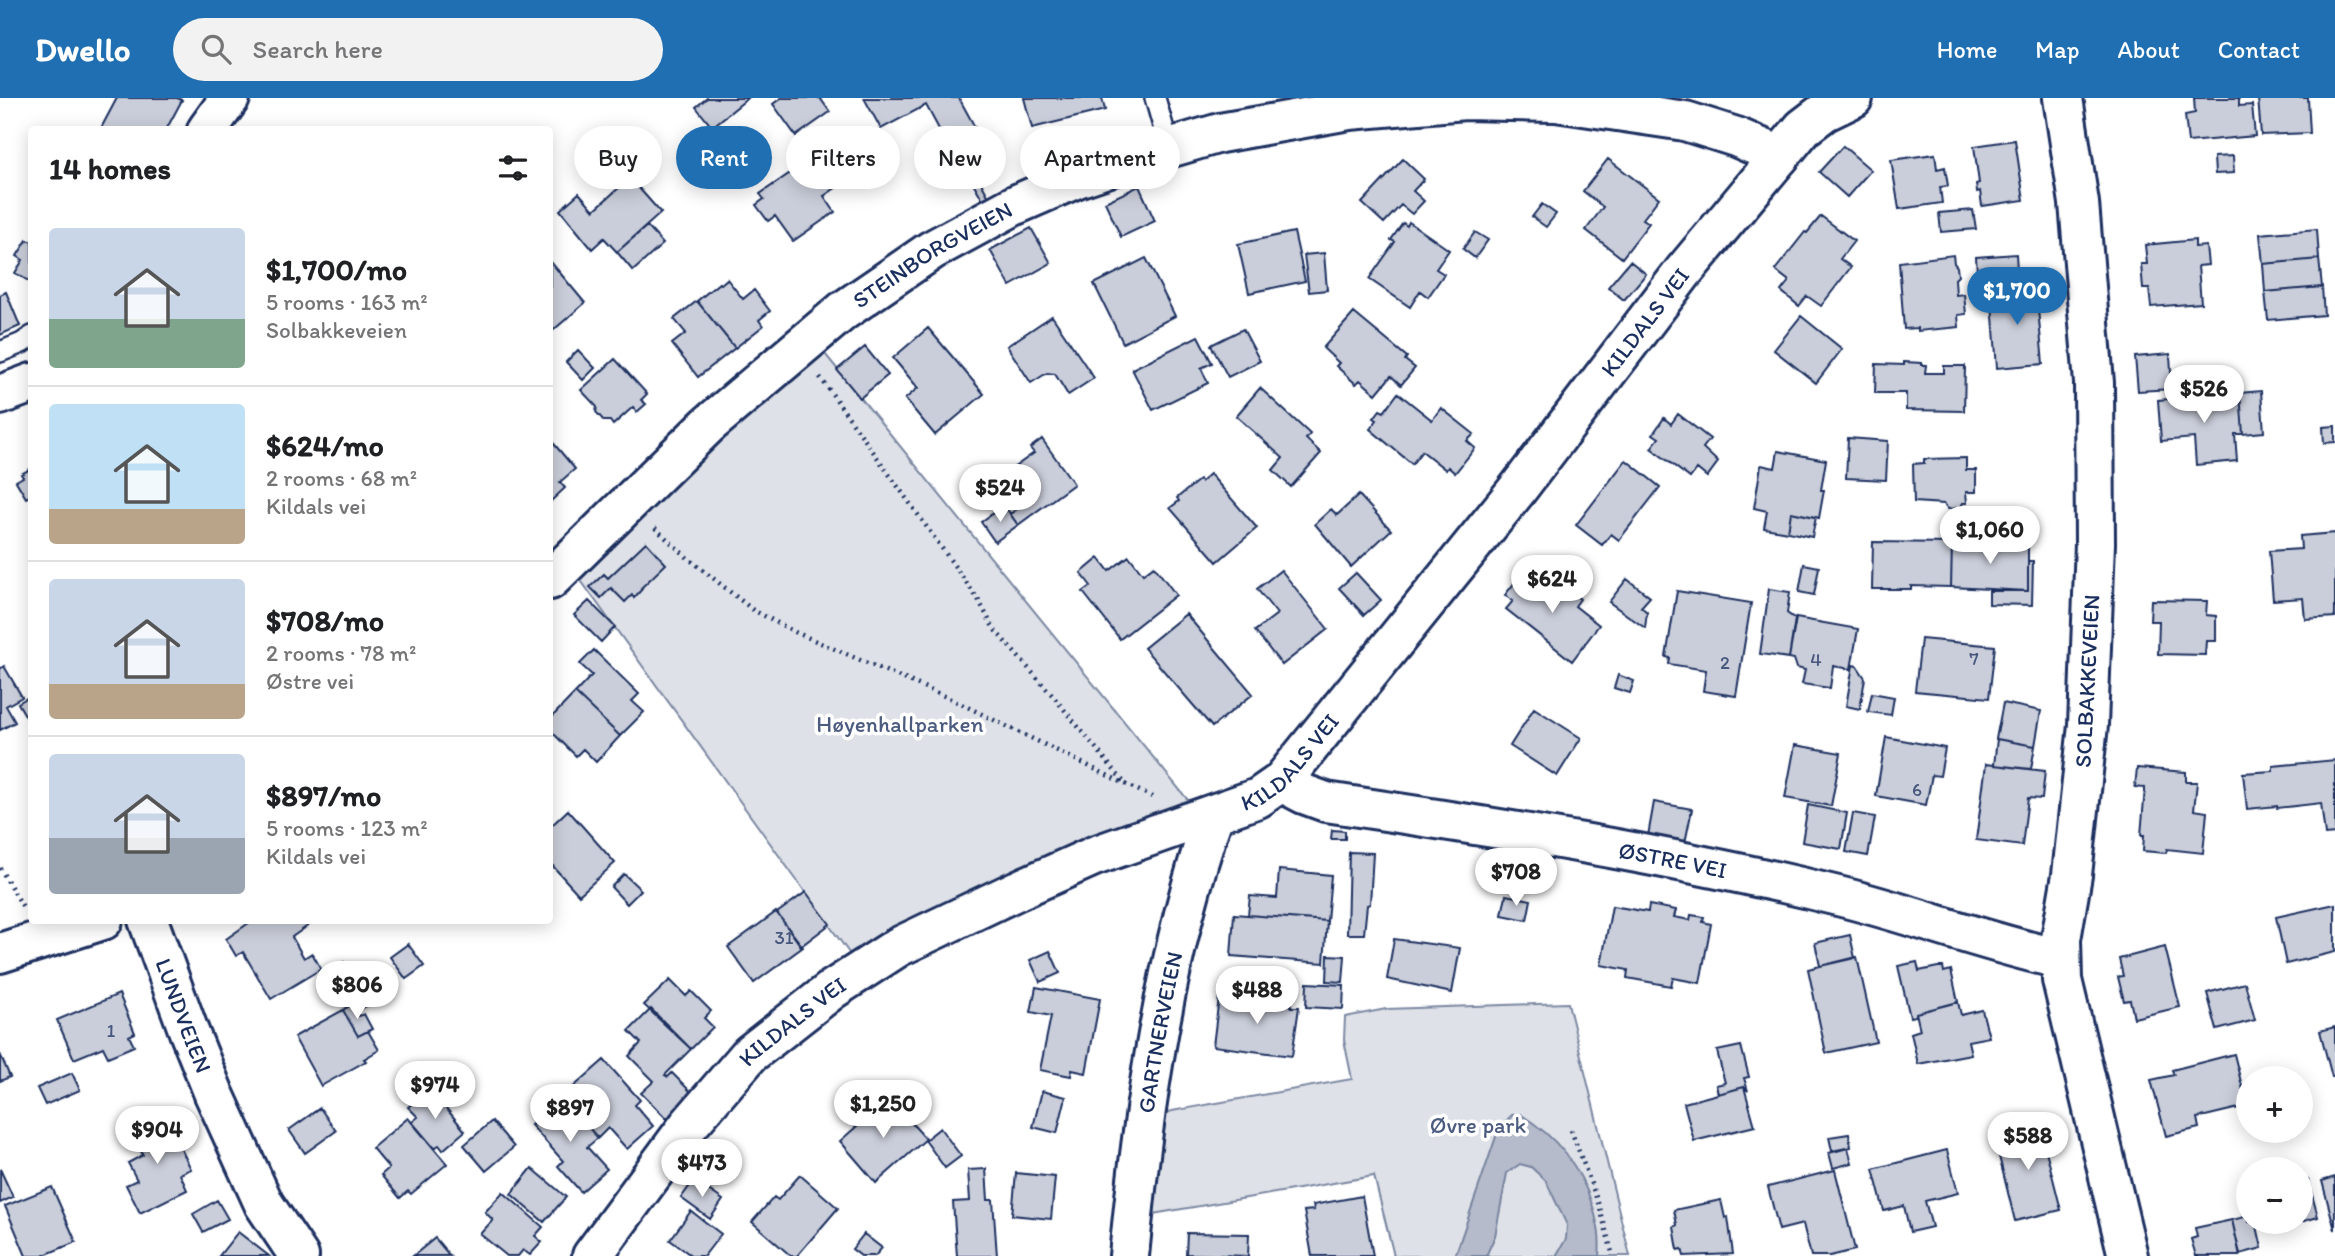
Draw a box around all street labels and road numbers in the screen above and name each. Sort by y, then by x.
street label: STEINBORGVEIEN [847,195,1017,314]
street label: KILDALS VEI [1595,262,1695,382]
street label: SOLBAKKEVEIEN [2068,594,2106,768]
street label: KILDALS VEI [1237,708,1345,817]
street label: ØSTRE VEI [1616,836,1729,884]
street label: GARTNERVEIEN [1132,949,1188,1115]
street label: LUNDVEIEN [149,955,218,1077]
street label: KILDALS VEI [732,970,851,1072]

